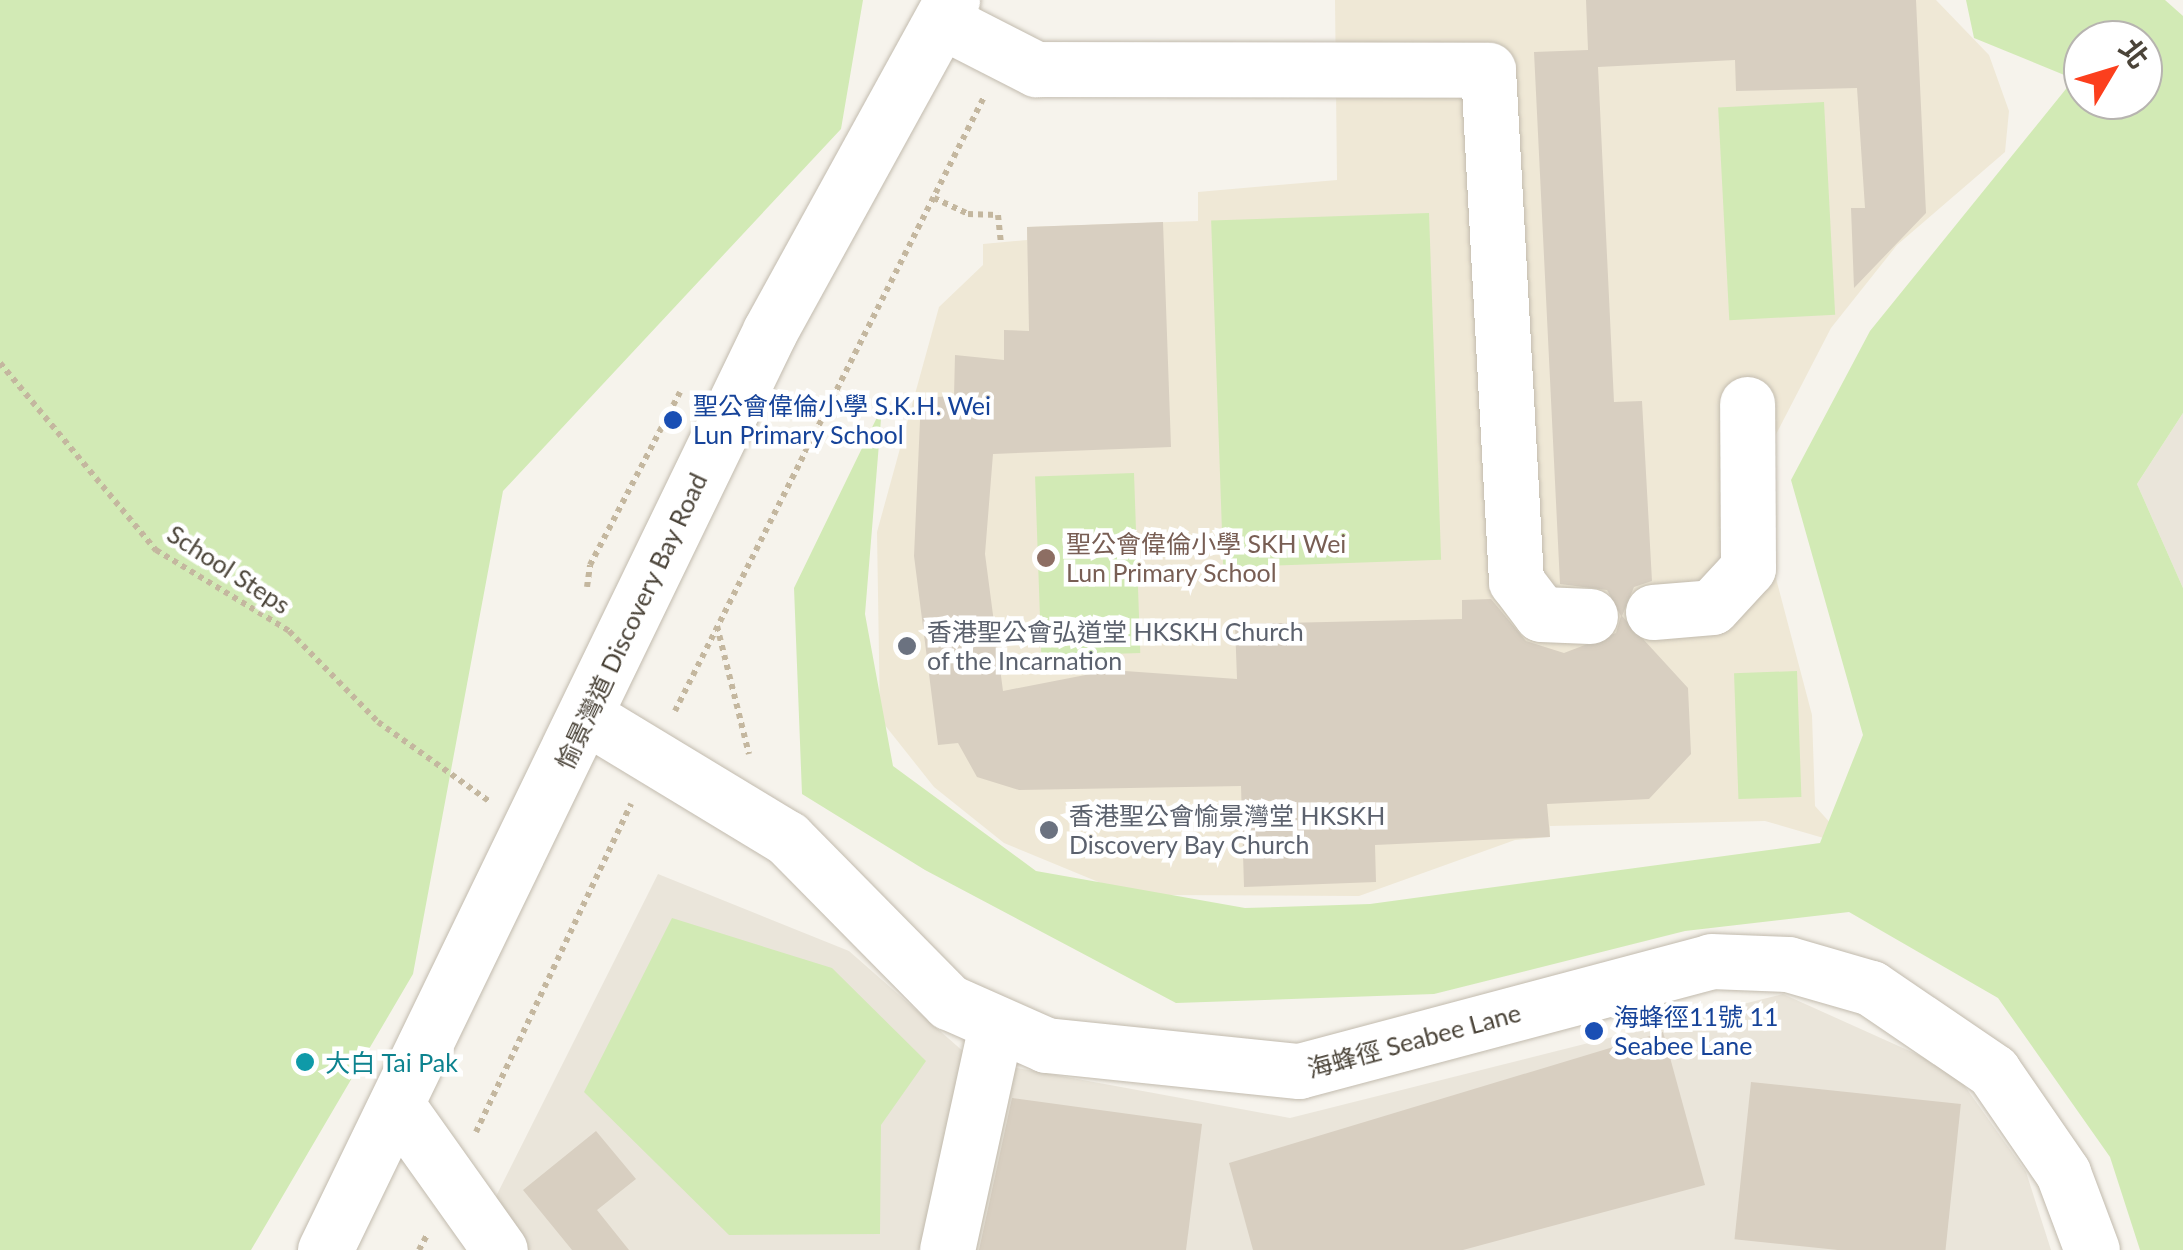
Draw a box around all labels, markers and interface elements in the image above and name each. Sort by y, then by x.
north arrow [2063,20,2163,120]
text: 北 [2113,31,2157,74]
place label: 聖公會偉倫小學 S.K.H. Wei Lun Primary School [693,391,991,450]
marker: 聖公會偉倫小學 S.K.H. Wei Lun Primary School [662,409,684,431]
street label: 愉景灣道 Discovery Bay Road [549,468,713,774]
street label: School Steps [162,518,296,620]
place label: 聖公會偉倫小學 SKH Wei Lun Primary School [1066,529,1347,588]
marker: 聖公會偉倫小學 SKH Wei Lun Primary School [1035,547,1057,569]
place label: 香港聖公會弘道堂 HKSKH Church of the Incarnation [927,617,1304,676]
marker: 香港聖公會弘道堂 HKSKH Church of the Incarnation [896,635,918,657]
place label: 香港聖公會愉景灣堂 HKSKH Discovery Bay Church [1069,801,1385,860]
marker: 香港聖公會愉景灣堂 HKSKH Discovery Bay Church [1038,819,1060,841]
street label: 海蜂徑 Seabee Lane [1304,997,1524,1083]
place label: 海蜂徑11號 11 Seabee Lane [1614,1002,1778,1061]
marker: 海蜂徑11號 11 Seabee Lane [1583,1020,1605,1042]
place label: 大白 Tai Pak [325,1047,458,1077]
marker: 大白 Tai Pak [294,1051,316,1073]

